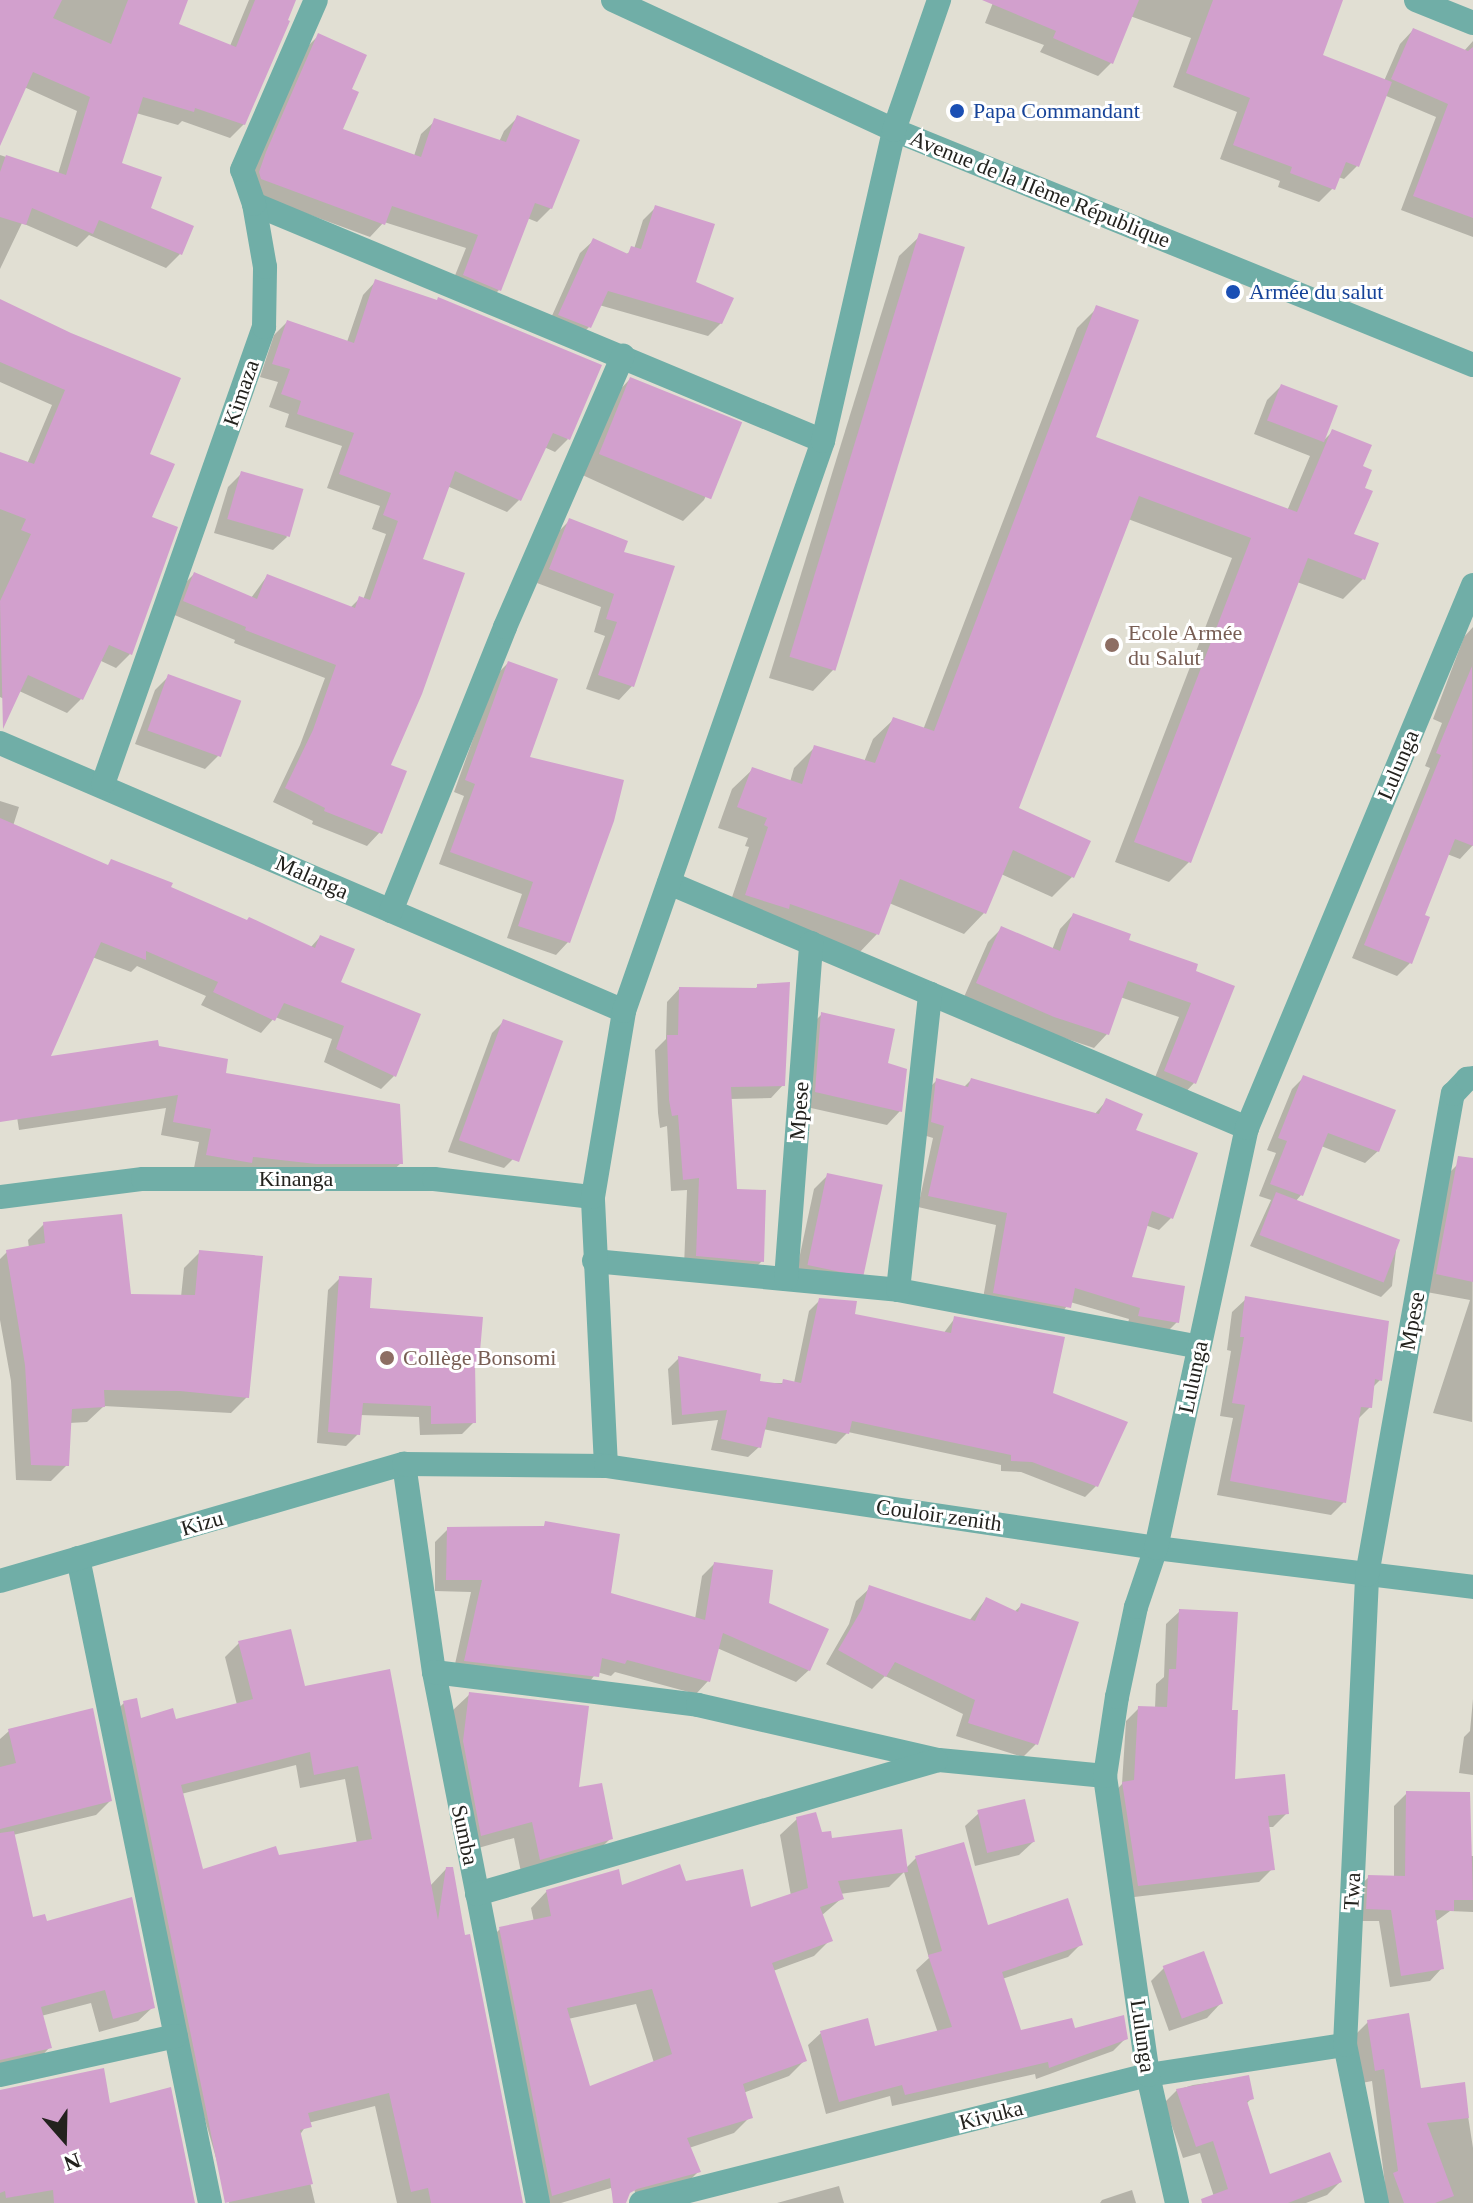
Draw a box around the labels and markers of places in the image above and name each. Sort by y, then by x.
place label: Papa Commandant [973,98,1140,124]
marker: Papa Commandant [948,102,966,120]
place label: Armée du salut [1249,279,1383,305]
marker: Armée du salut [1224,283,1242,301]
place label: Ecole Armée du Salut [1128,619,1243,670]
marker: Ecole Armée du Salut [1103,636,1121,654]
place label: Collège Bonsomi [403,1345,556,1371]
marker: Collège Bonsomi [378,1349,396,1367]

